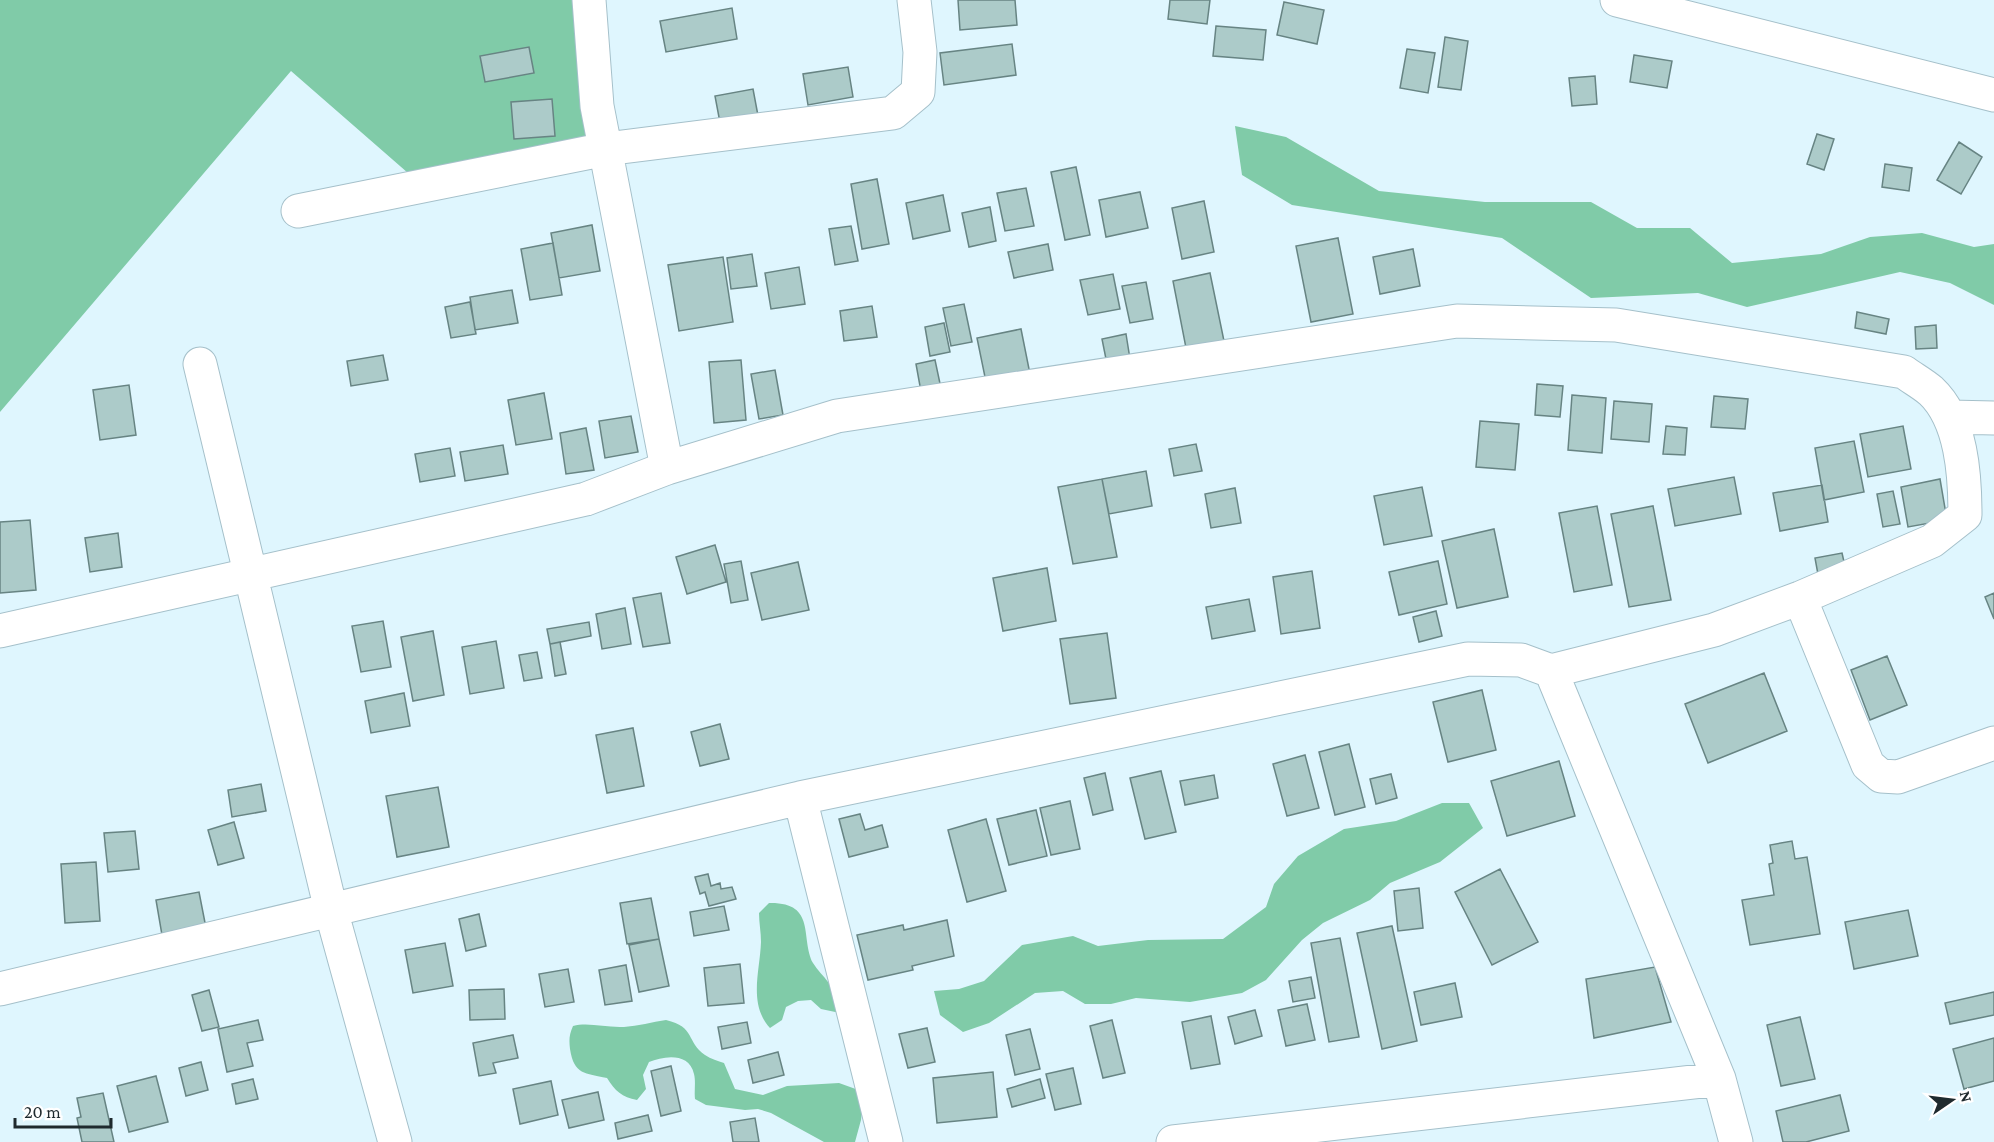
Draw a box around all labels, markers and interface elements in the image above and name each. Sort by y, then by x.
north arrow [1922,1070,1982,1130]
text: N [1957,1089,1976,1104]
scale bar [15,1091,111,1129]
text: 20 m [24,1102,61,1122]

